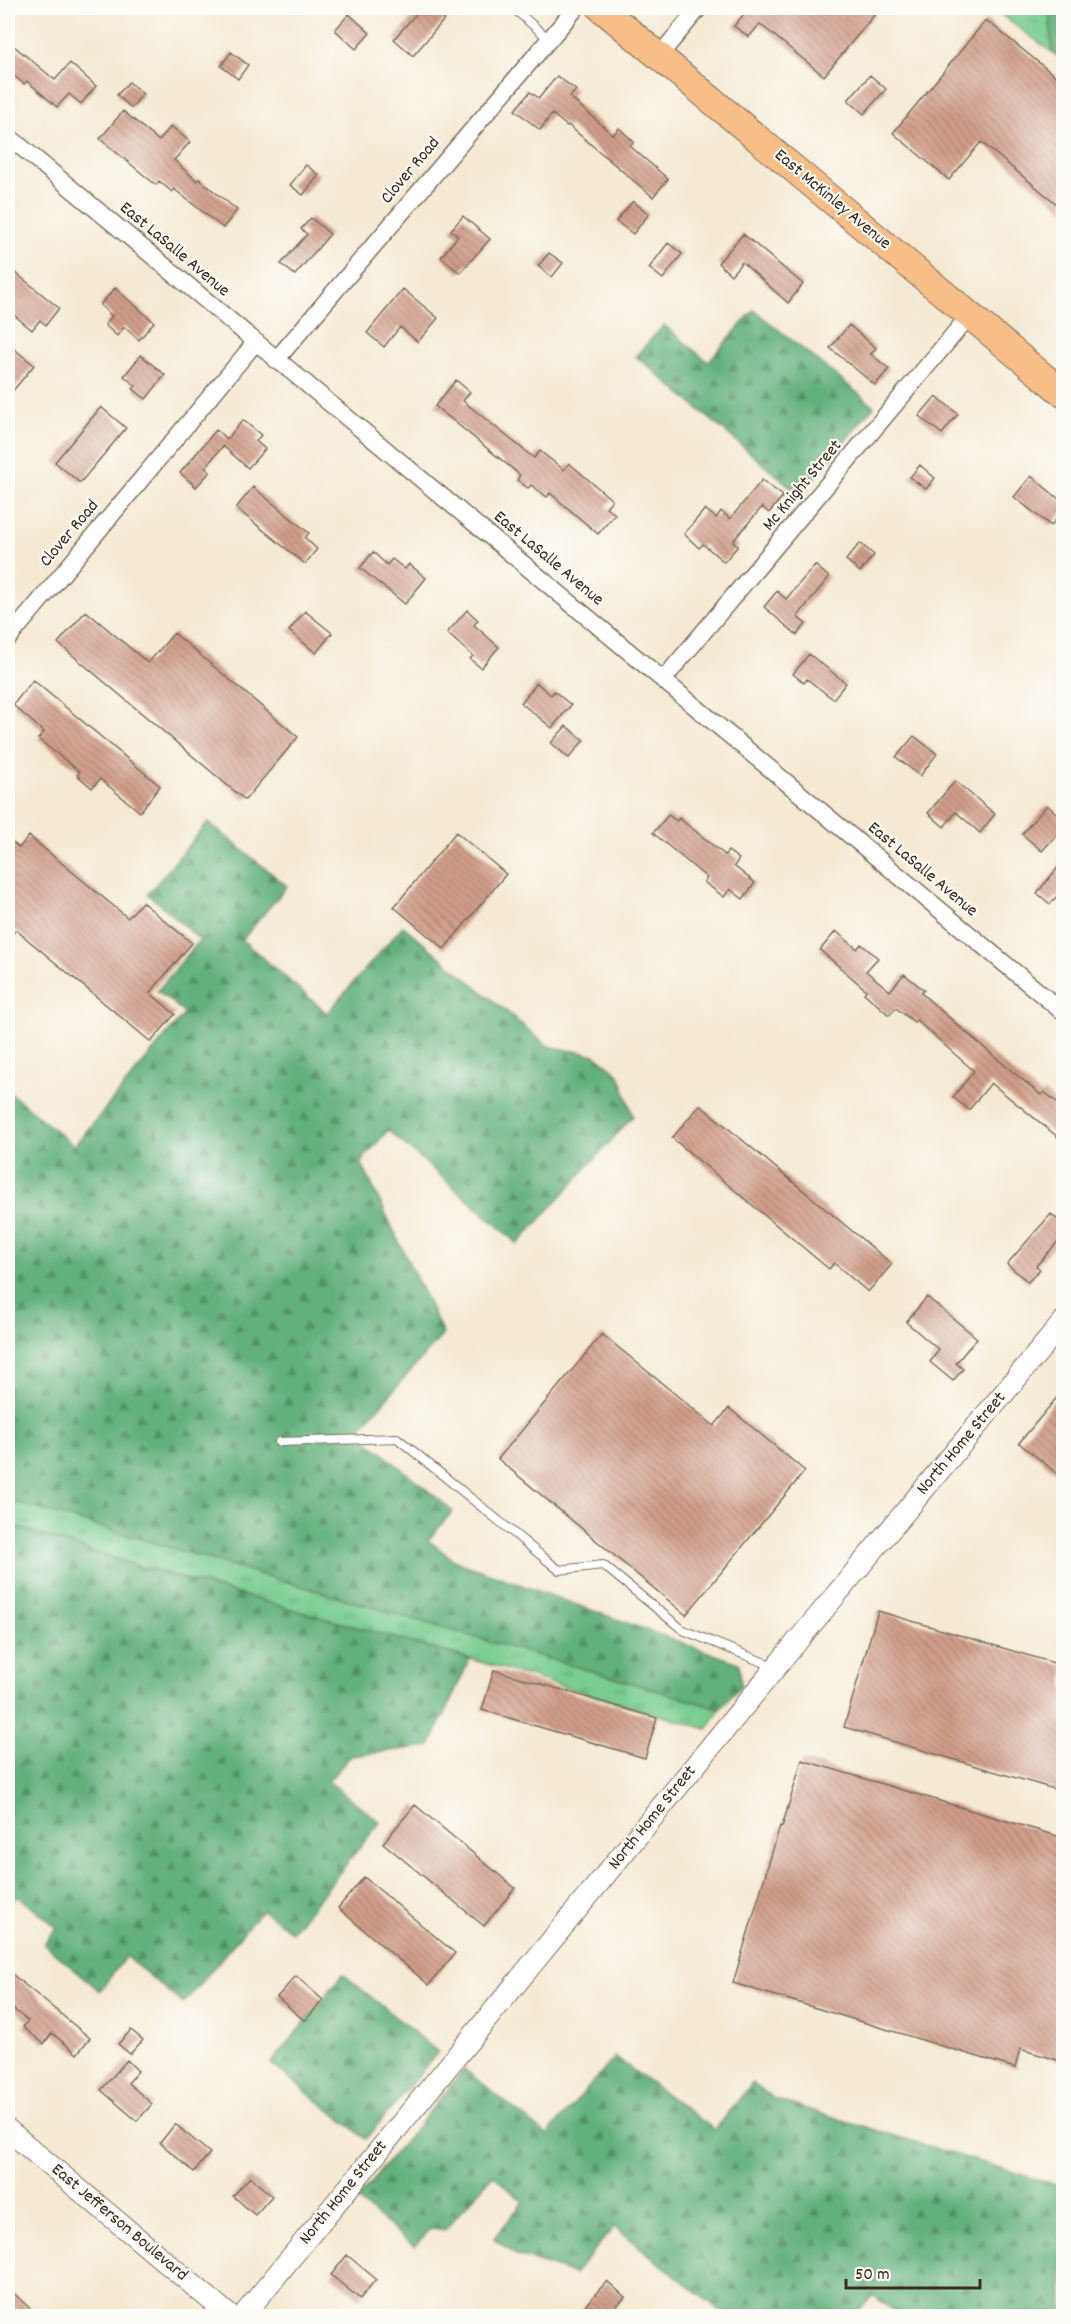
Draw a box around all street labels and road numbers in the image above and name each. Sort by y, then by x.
street label: Clover Road [375,132,447,210]
street label: East McKinley Avenue [768,144,896,256]
street label: East LaSalle Avenue [113,196,235,304]
street label: Mc Knight Street [757,435,849,537]
street label: Clover Road [34,495,106,573]
street label: East LaSalle Avenue [487,505,609,613]
street label: East LaSalle Avenue [861,816,983,924]
street label: North Home Street [911,1387,1013,1501]
street label: North Home Street [603,1760,703,1876]
street label: North Home Street [294,2135,394,2251]
street label: East Jefferson Boulevard [45,2158,193,2288]

